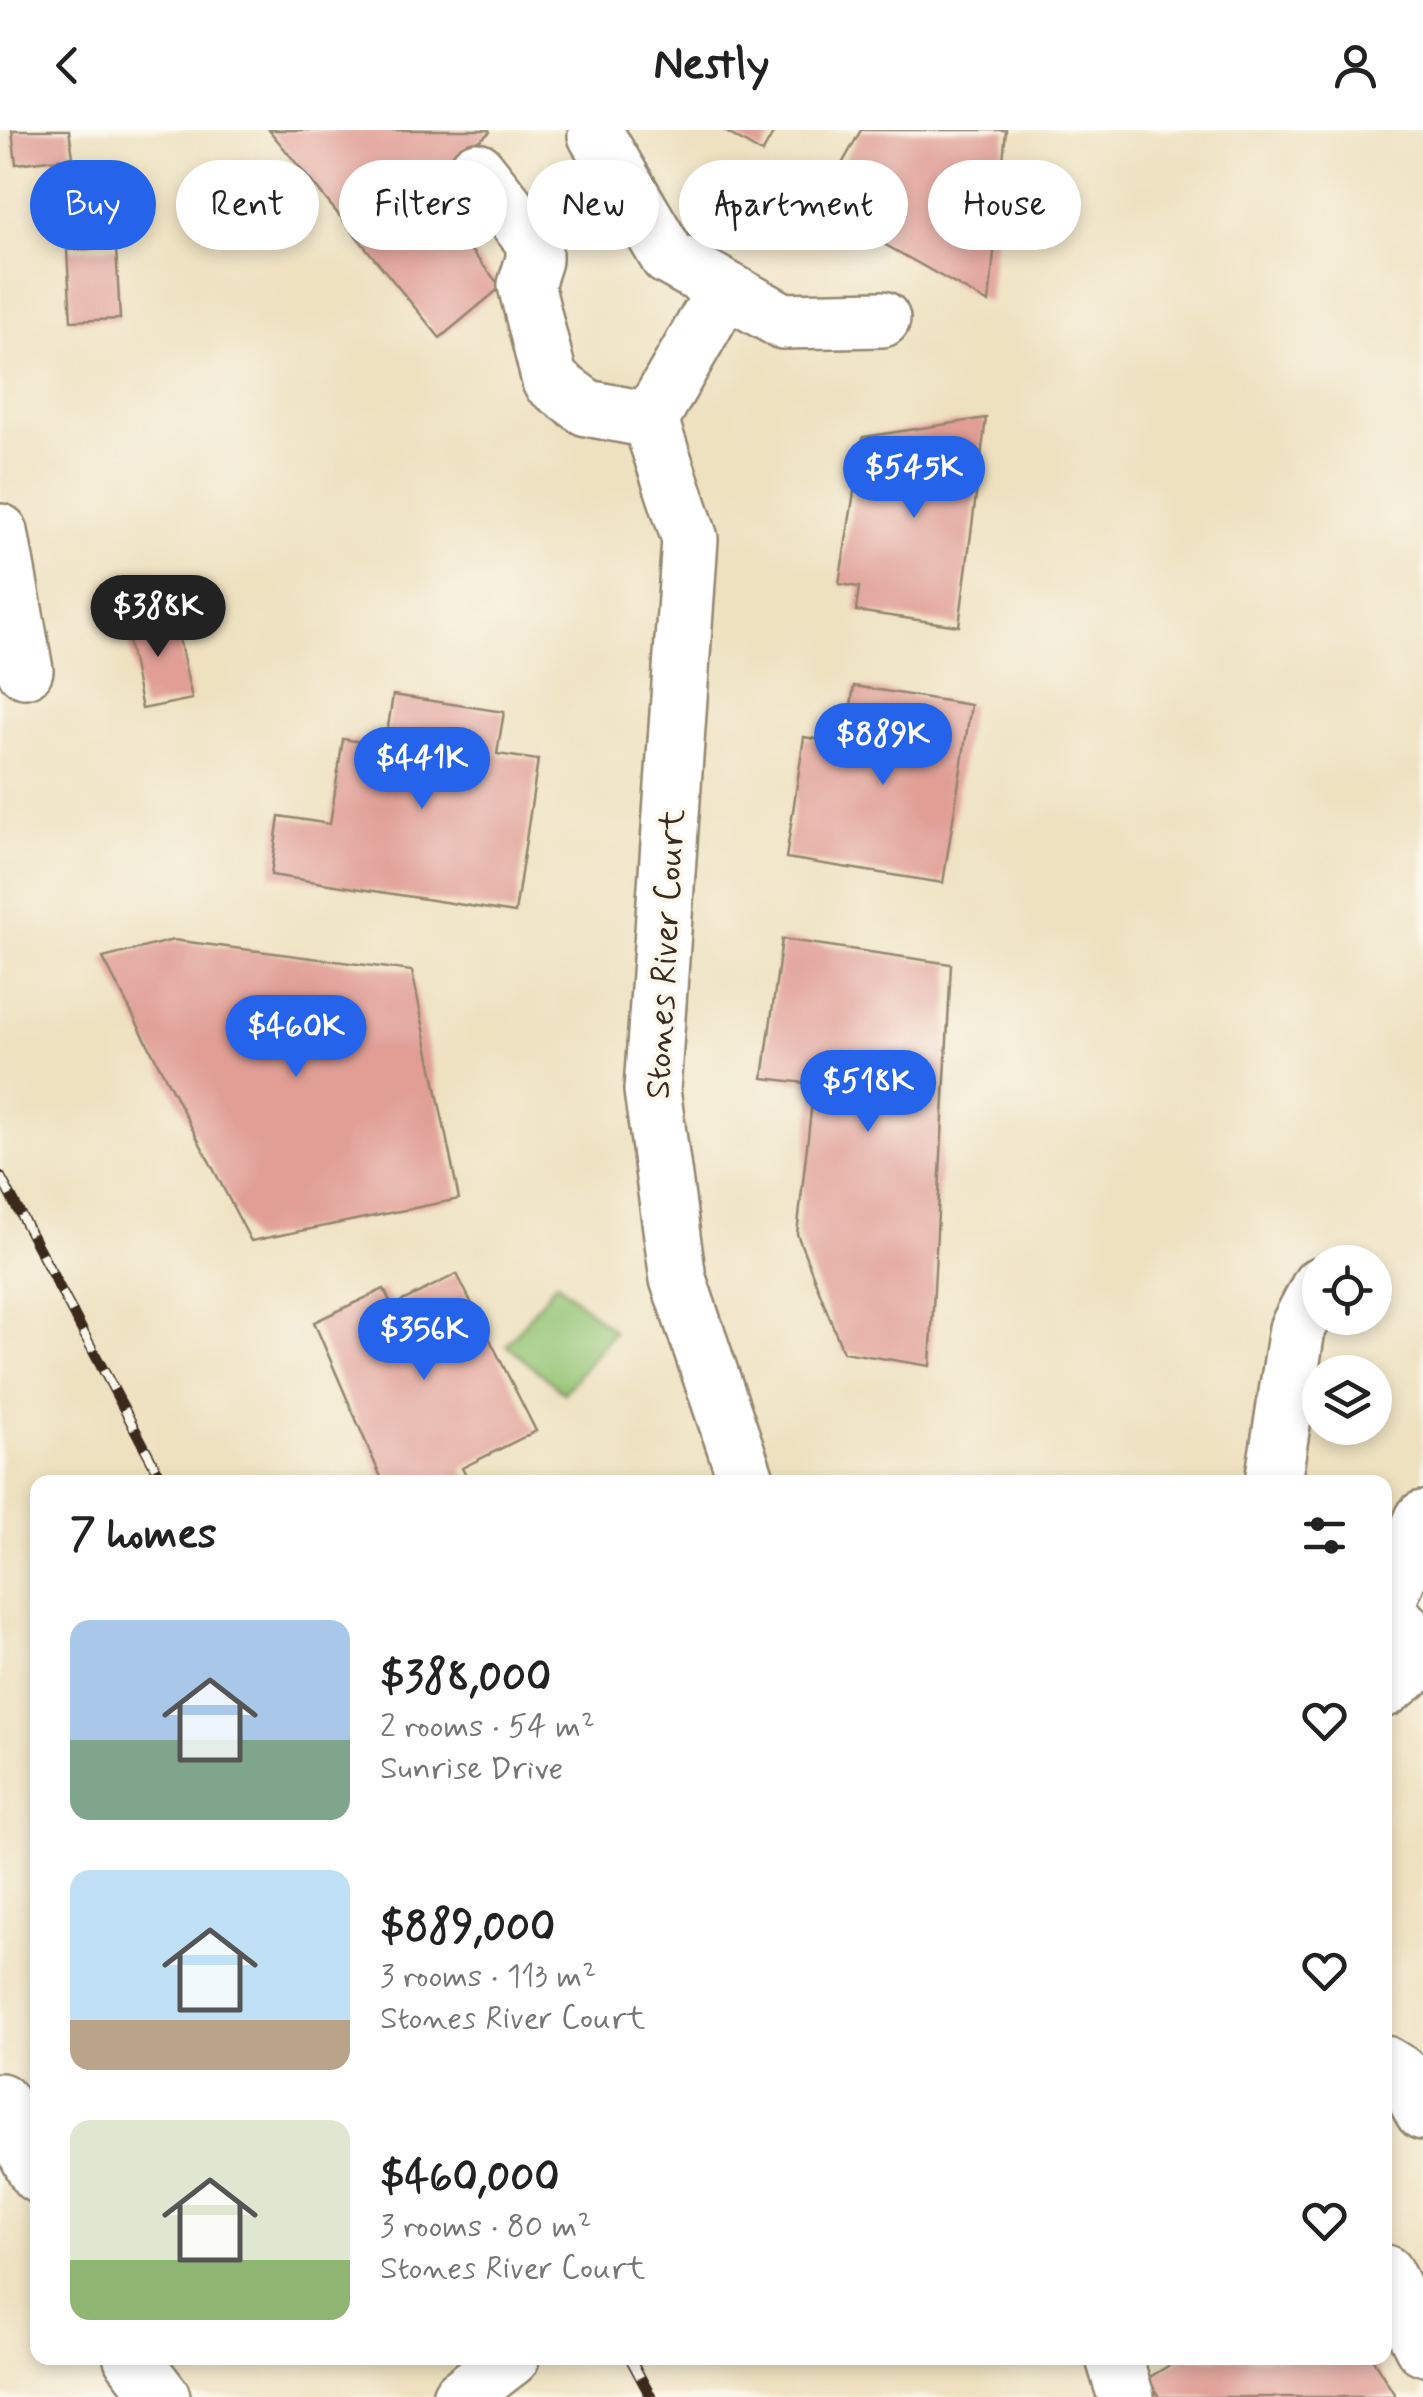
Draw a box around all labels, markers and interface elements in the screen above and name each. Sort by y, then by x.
text: Nestly [653,36,770,95]
icon: back [40,38,95,93]
icon: person [1328,38,1383,93]
chip: Buy [30,160,156,250]
chip: Rent [176,160,319,250]
chip: Filters [339,160,507,250]
chip: New [527,160,659,250]
chip: Apartment [679,160,908,250]
chip: House [928,160,1081,250]
pin: $545K [844,436,984,521]
text: $545K [865,447,963,489]
pin: $388K [88,575,228,660]
text: $388K [113,586,203,628]
pin: $889K [813,703,953,788]
text: $889K [836,714,930,756]
pin: $441K [352,727,492,812]
text: $441K [376,738,468,780]
street label: Stones River Court [635,808,697,1100]
pin: $460K [226,995,366,1080]
text: $460K [248,1006,344,1048]
pin: $518K [798,1050,938,1135]
text: $518K [822,1061,914,1103]
map controls [1302,1245,1392,1445]
button: locate [1302,1245,1392,1335]
pin: $356K [354,1298,494,1383]
text: $356K [380,1309,468,1351]
button: layers [1302,1355,1392,1445]
text: 7 homes [70,1508,217,1563]
icon: filters [1297,1508,1352,1563]
text: $388,000 [380,1651,551,1706]
icon: home [150,1660,270,1780]
icon: heart [1297,1693,1352,1748]
text: 2 rooms · 54 m² [380,1706,595,1748]
text: Sunrise Drive [380,1748,563,1790]
text: $889,000 [380,1901,555,1956]
icon: home [150,1910,270,2030]
icon: heart [1297,1943,1352,1998]
text: 3 rooms · 113 m² [380,1956,596,1998]
text: Stones River Court [380,1998,645,2040]
text: $460,000 [380,2151,559,2206]
icon: home [150,2160,270,2280]
icon: heart [1297,2193,1352,2248]
text: 3 rooms · 80 m² [380,2206,591,2248]
text: Stones River Court [380,2248,645,2290]

